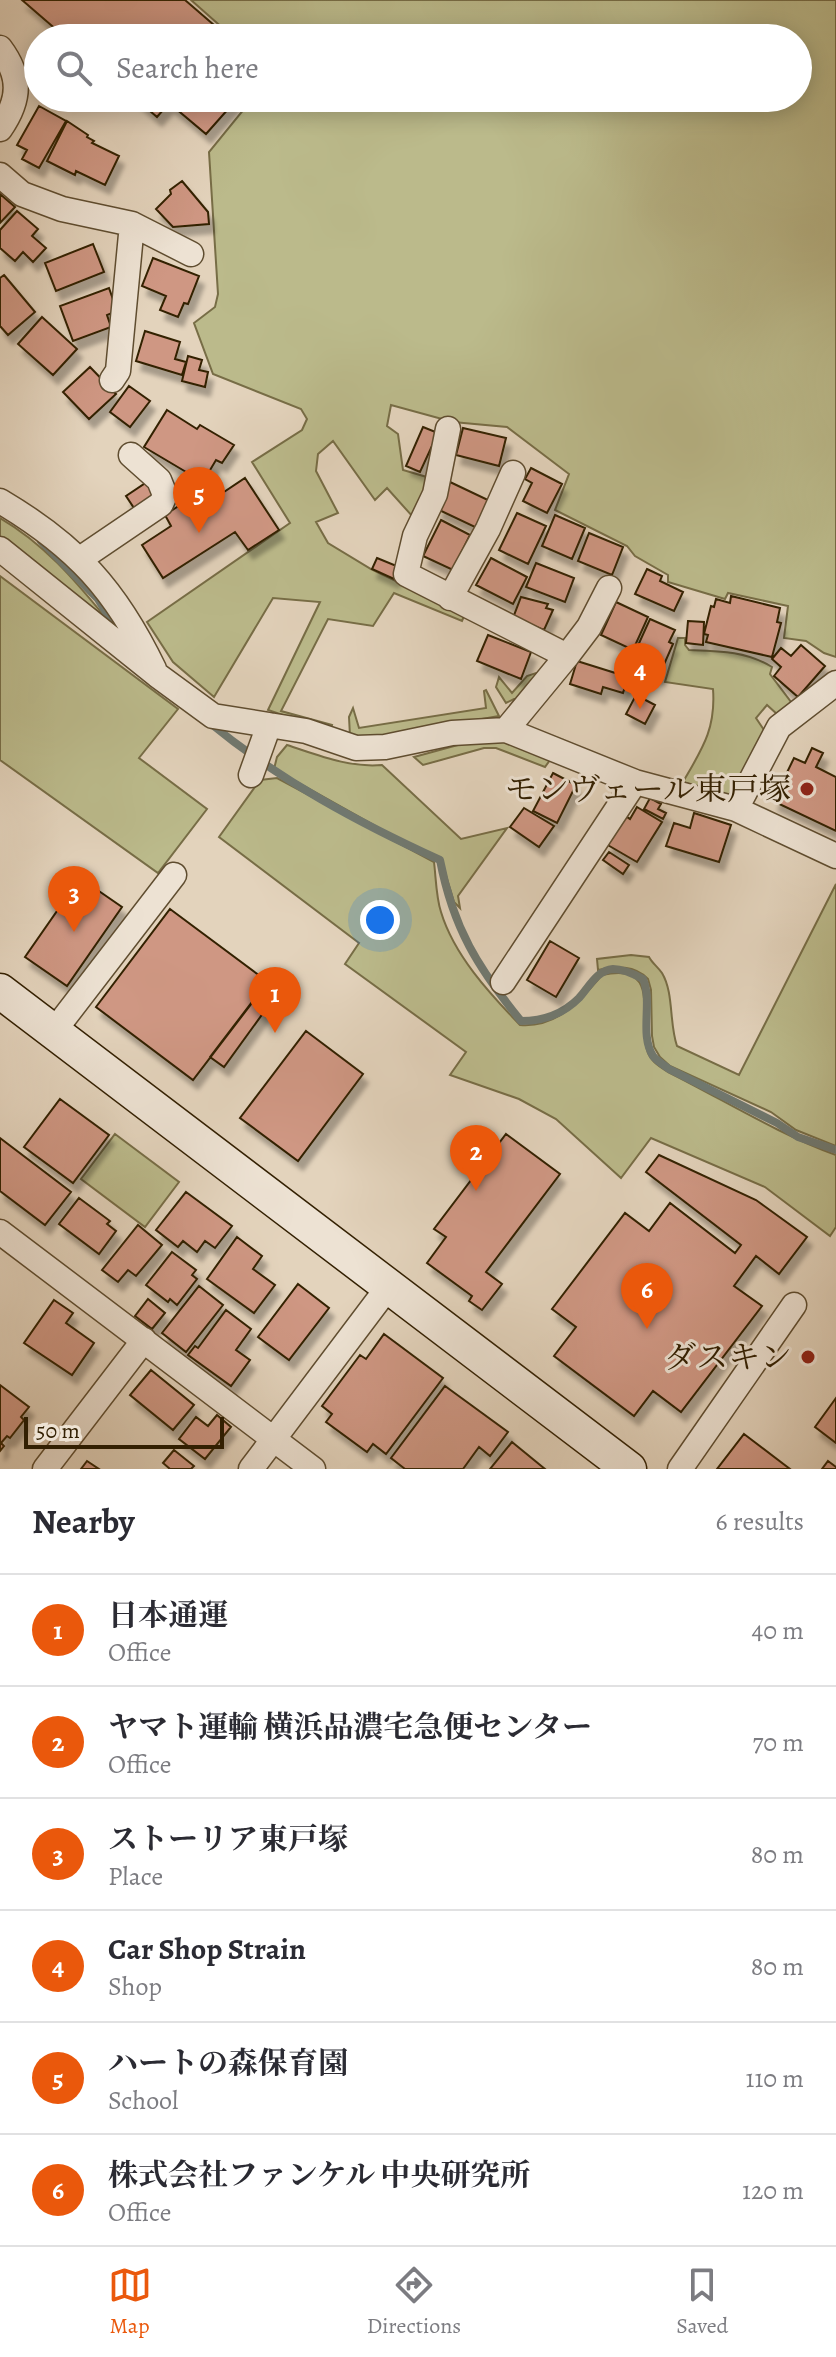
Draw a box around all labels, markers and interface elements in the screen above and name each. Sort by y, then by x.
search box [24,24,812,112]
icon: search [52,46,96,90]
text: Search here [116,48,259,88]
pin: 5 [173,467,225,533]
pin: 4 [614,643,666,709]
place label: モンヴェール東戸塚 [505,767,791,811]
marker: モンヴェール東戸塚 [798,780,816,798]
pin: 3 [48,866,100,932]
your location [360,900,400,940]
pin: 1 [249,967,301,1033]
pin: 2 [450,1125,502,1191]
pin: 6 [621,1263,673,1329]
place label: ダスキン [664,1335,792,1379]
marker: ダスキン [799,1348,817,1366]
scale bar [24,1413,224,1449]
text: 50 m [36,1416,80,1446]
text: Nearby [32,1498,135,1545]
text: 6 results [716,1504,804,1539]
text: 日本通運 [108,1595,228,1635]
text: 1 [53,1613,63,1648]
text: 40 m [752,1613,804,1648]
text: Office [108,1635,171,1670]
text: ヤマト運輸 横浜品濃宅急便センター [108,1707,592,1747]
text: 2 [52,1725,64,1760]
text: 70 m [752,1725,804,1760]
text: Office [108,1747,171,1782]
text: ストーリア東戸塚 [108,1819,348,1859]
text: 3 [52,1837,64,1872]
text: 80 m [751,1837,804,1872]
text: Place [108,1859,163,1894]
text: Car Shop Strain [108,1929,306,1969]
text: 4 [52,1949,64,1984]
text: 80 m [751,1949,804,1984]
text: Shop [108,1969,162,2004]
text: ハートの森保育園 [108,2043,348,2083]
text: 5 [52,2061,64,2096]
text: 110 m [746,2061,804,2096]
text: School [108,2083,178,2118]
text: 株式会社ファンケル 中央研究所 [108,2155,531,2195]
text: 6 [52,2173,64,2208]
text: 120 m [742,2173,804,2208]
text: Office [108,2195,171,2230]
tab: Map [108,2263,152,2341]
tab: Directions [367,2263,461,2341]
tab: Saved [676,2263,728,2341]

